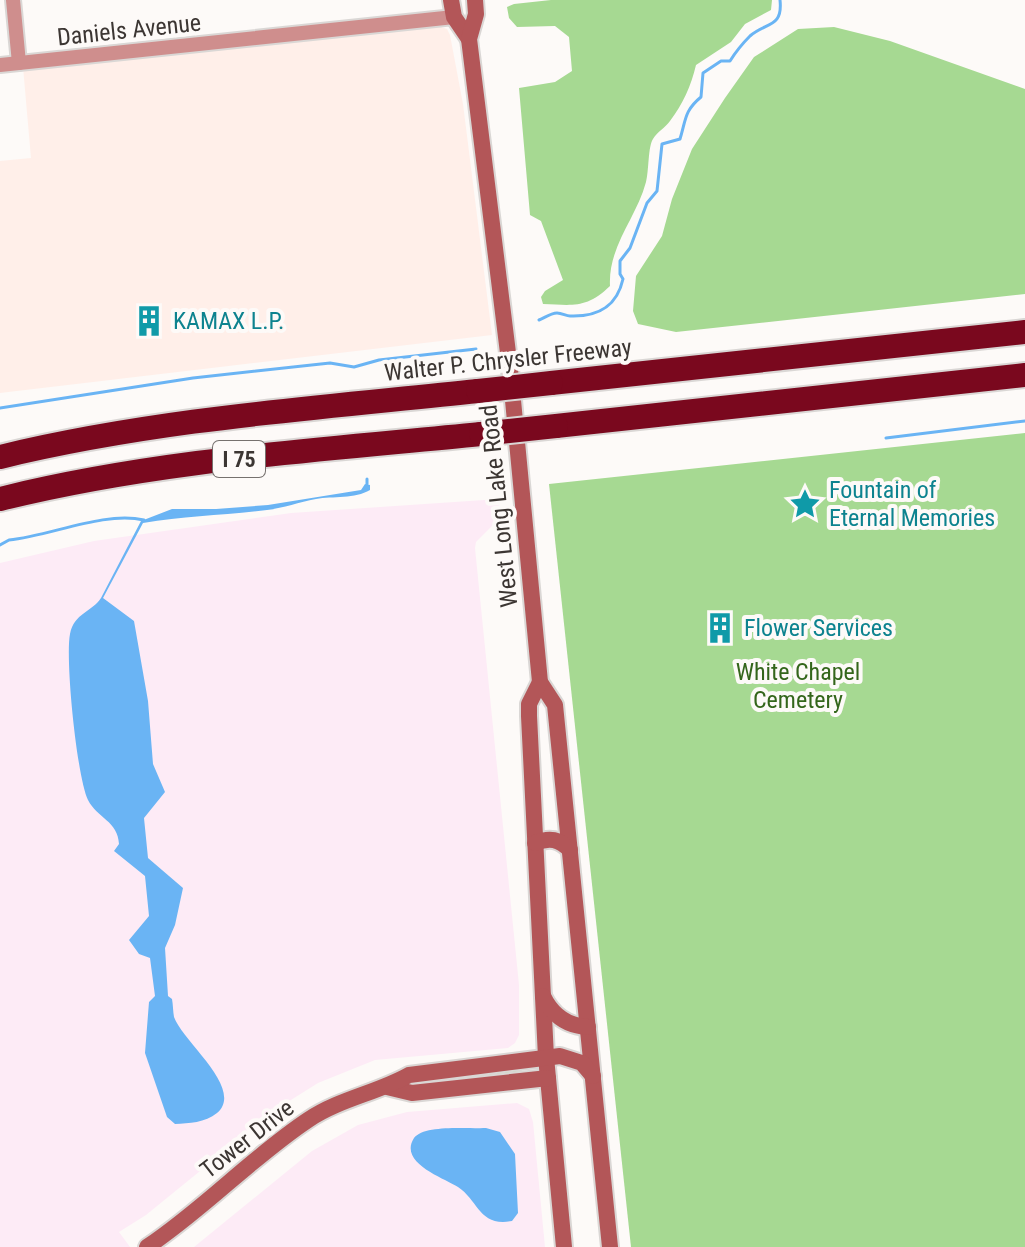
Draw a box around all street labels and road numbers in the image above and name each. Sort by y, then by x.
street label: Daniels Avenue [56,9,202,51]
street label: Walter P. Chrysler Freeway [383,333,633,387]
street label: West Long Lake Road [474,403,524,609]
road number: I 75 [213,441,265,477]
street label: Tower Drive [195,1094,299,1184]

